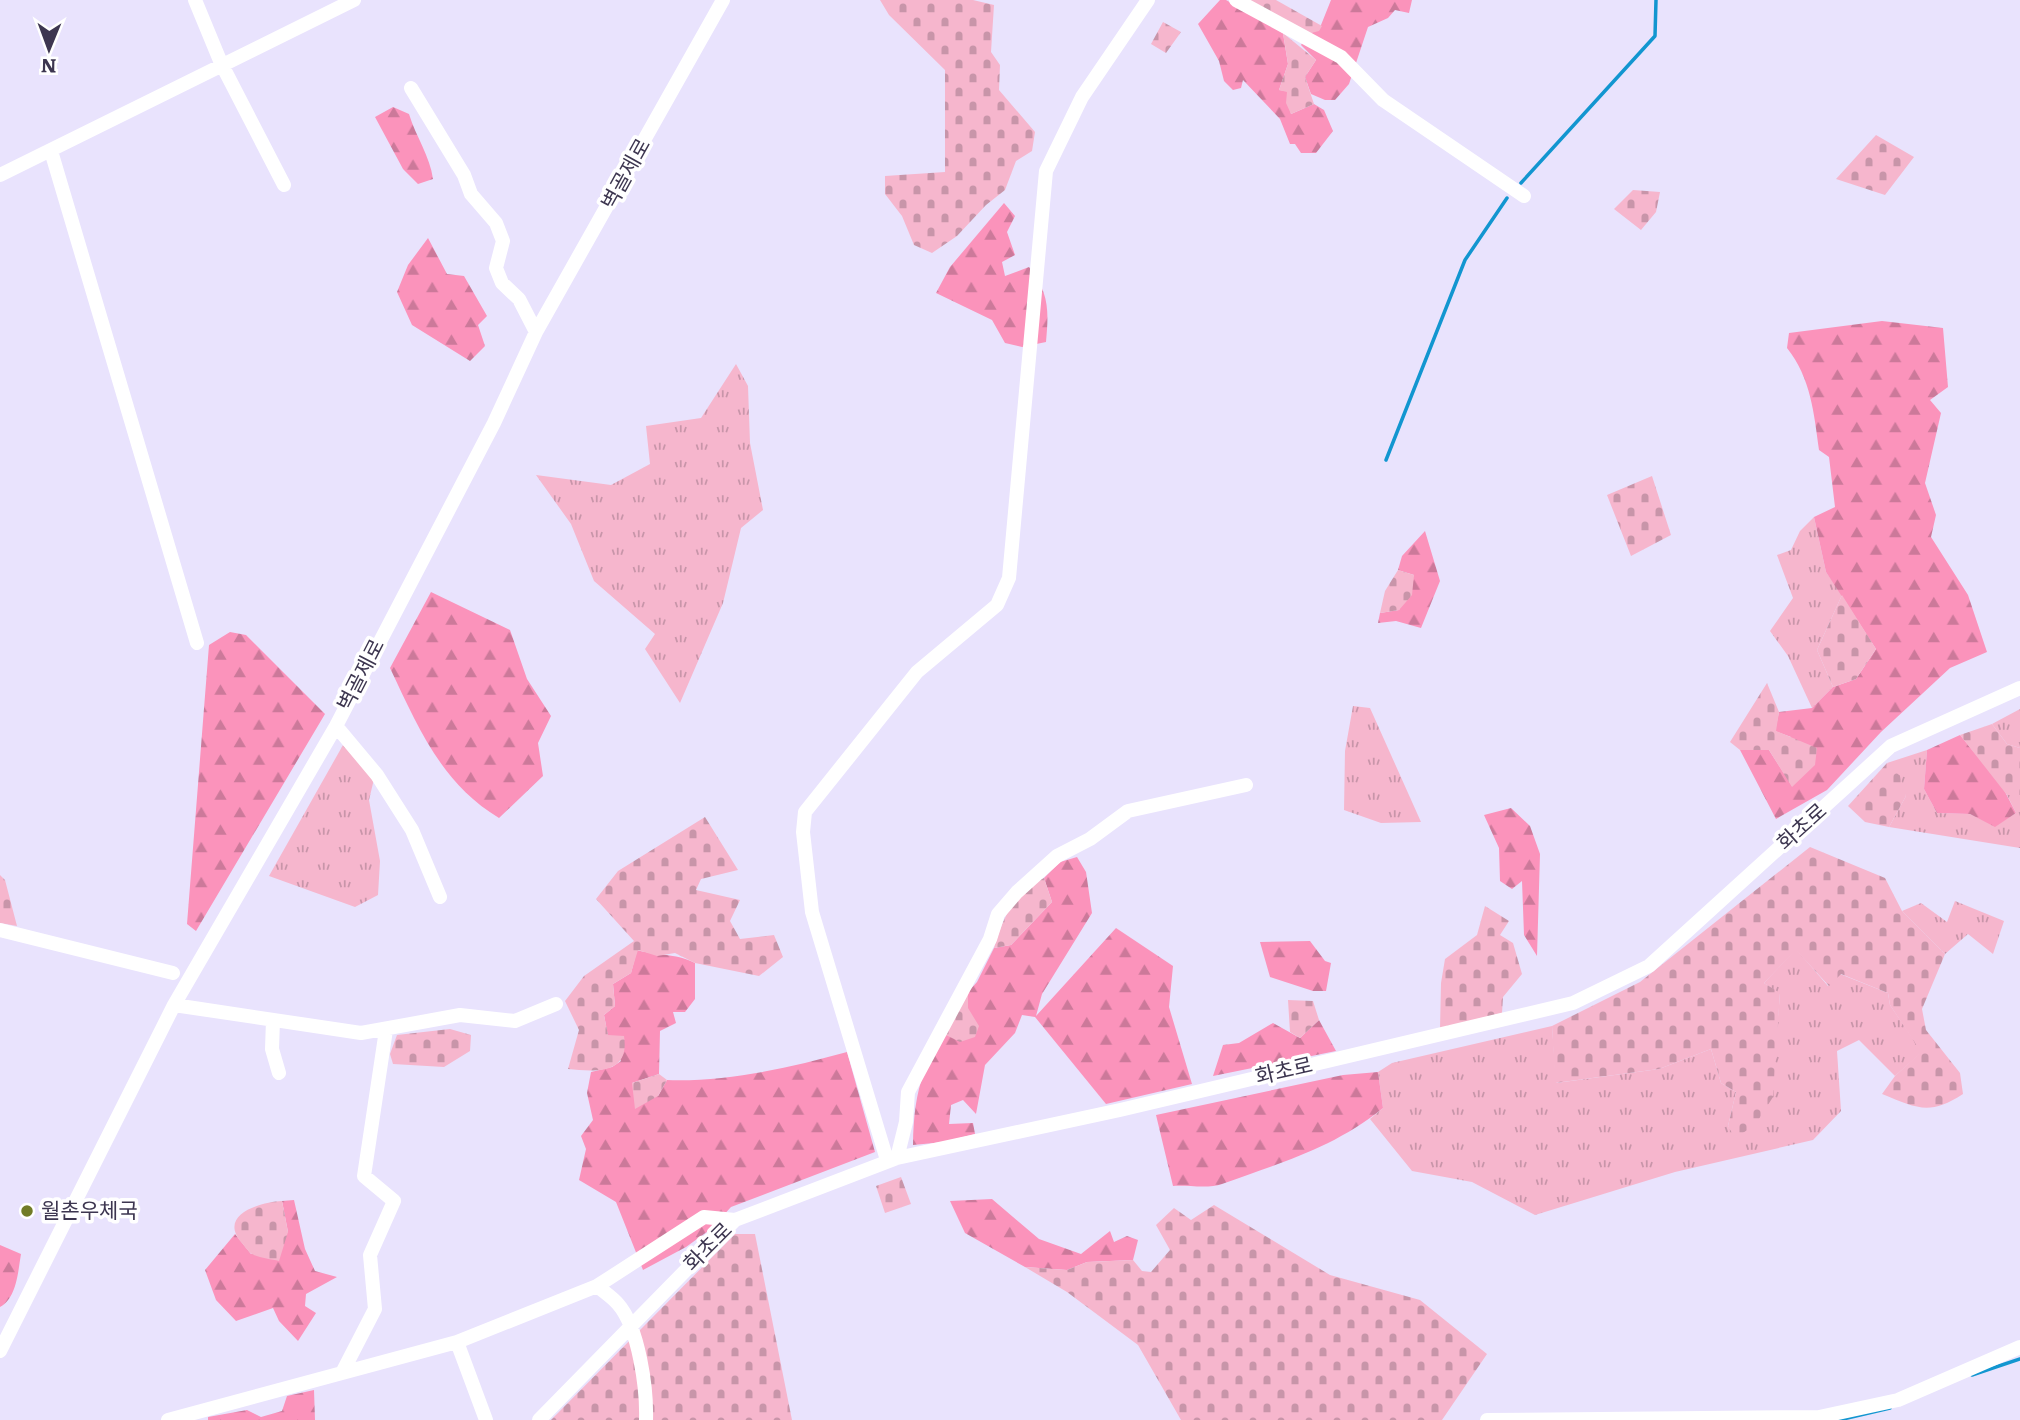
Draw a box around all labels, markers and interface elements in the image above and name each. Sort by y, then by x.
north arrow [14,14,84,84]
text: N [40,53,57,81]
street label: 벽골제로 [592,131,656,214]
street label: 벽골제로 [327,632,390,715]
street label: 화초로 [1768,794,1832,856]
street label: 화초로 [1252,1047,1315,1090]
place label: 월촌우체국 [41,1193,138,1224]
marker: 월촌우체국 [19,1203,35,1219]
street label: 화초로 [675,1214,738,1277]

